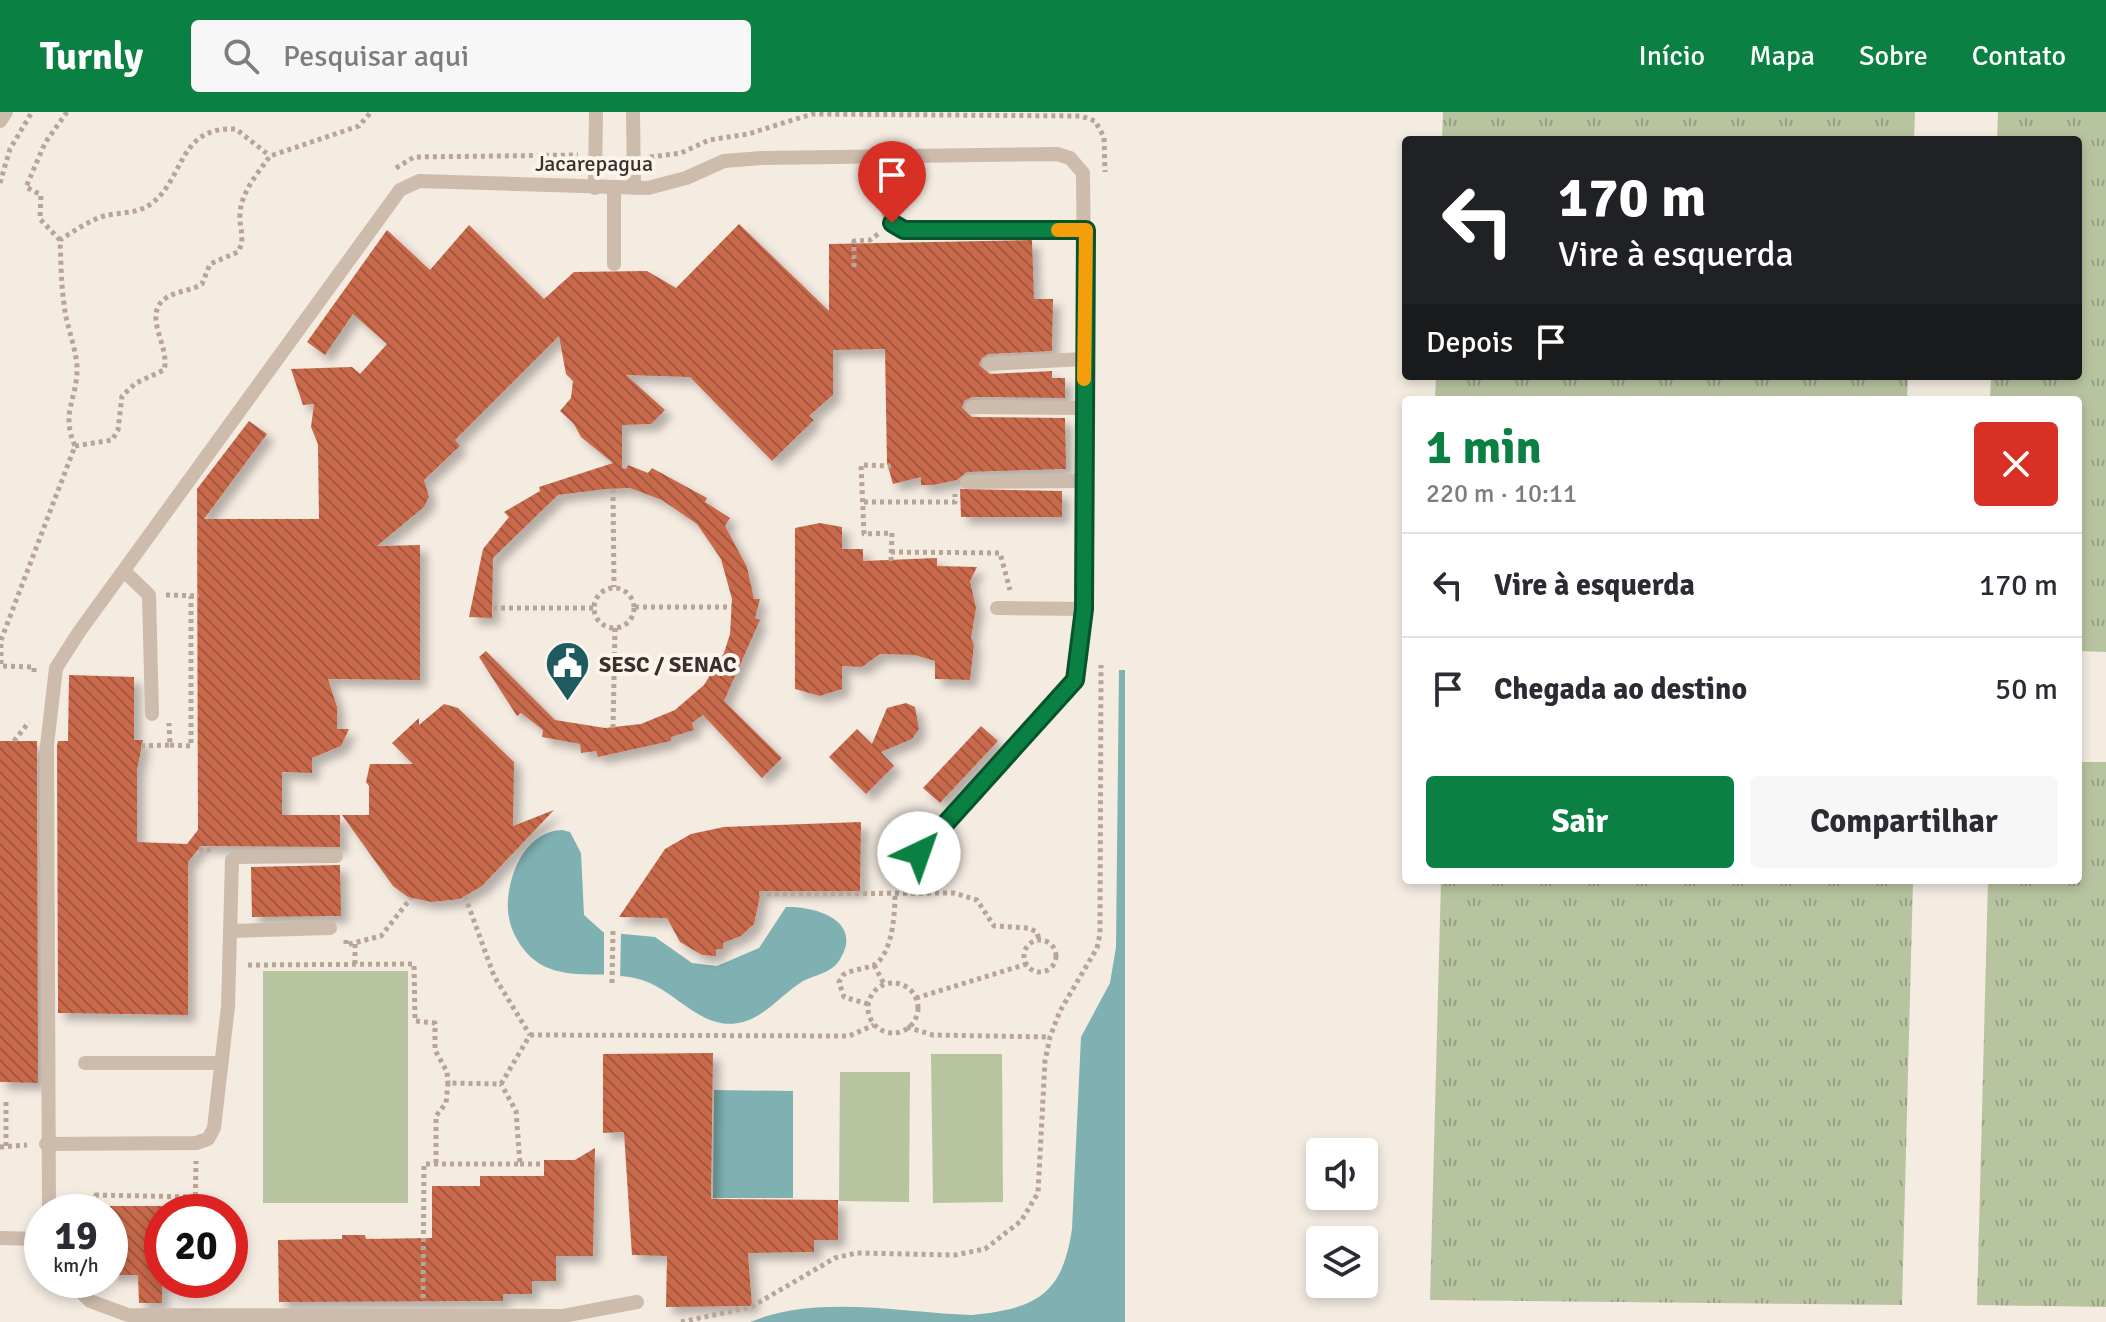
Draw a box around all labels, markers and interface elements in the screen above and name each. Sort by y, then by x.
search box [191,20,751,92]
text: Turnly [40,33,143,80]
icon: search [219,34,263,78]
text: Pesquisar aqui [283,38,469,75]
text: Início [1638,39,1705,73]
text: Mapa [1749,39,1815,73]
text: Sobre [1859,39,1928,73]
text: Contato [1972,39,2066,73]
pin [858,141,926,223]
street label: Jacarepagua [535,150,653,177]
icon: arrive [870,153,914,197]
text: 170 m [1558,163,1706,232]
icon: left [1426,168,1530,272]
text: Vire à esquerda [1558,232,1794,277]
icon: arrive [1529,320,1573,364]
text: Depois [1426,324,1513,361]
text: 1 min [1426,418,1542,477]
button: close [1974,422,2058,506]
text: 220 m · 10:11 [1426,478,1577,510]
icon: left [1426,563,1470,607]
text: Vire à esquerda [1494,567,1695,604]
text: 170 m [1979,567,2058,604]
public building icon: SESC / SENAC [544,640,592,703]
place label: SESC / SENAC [599,651,736,678]
icon: arrive [1426,667,1470,711]
text: Chegada ao destino [1494,671,1747,708]
text: 50 m [1995,671,2058,708]
button: Sair [1426,776,1734,868]
button: Compartilhar [1750,776,2058,868]
position arrow [877,811,961,895]
map controls [1306,1138,1378,1298]
button: sound [1306,1138,1378,1210]
speed limit sign: 20 [144,1194,248,1298]
text: 19 [54,1211,98,1261]
button: layers [1306,1226,1378,1298]
text: km/h [53,1253,99,1278]

